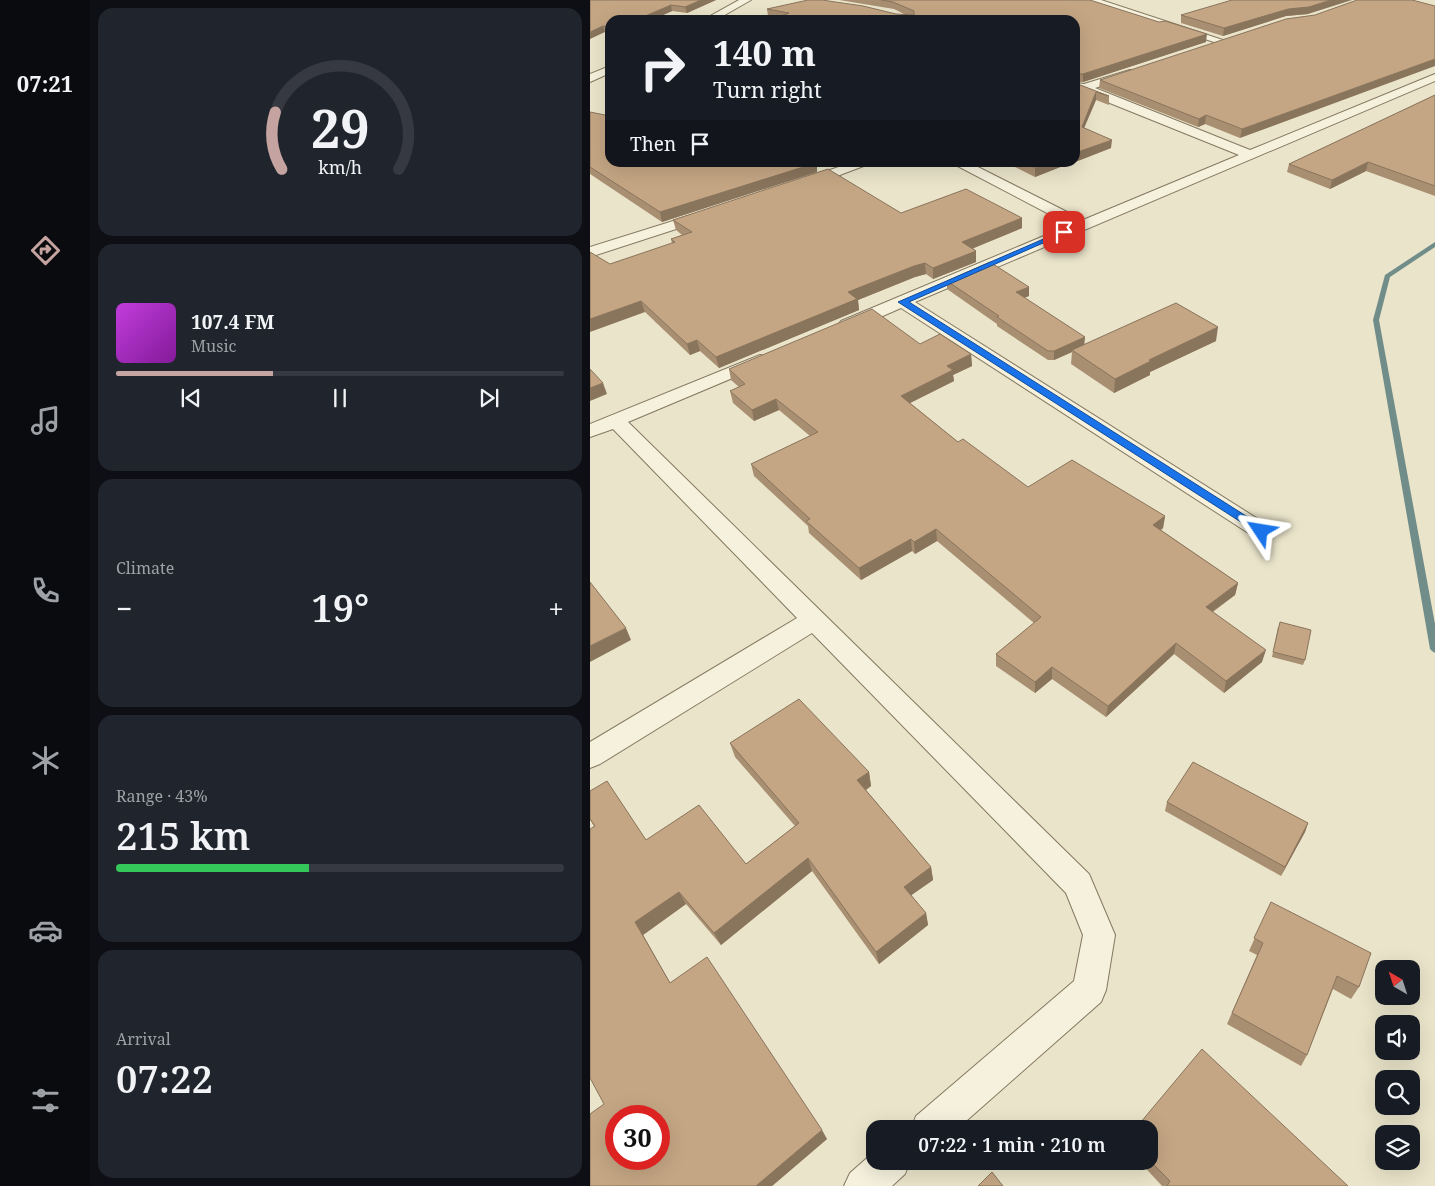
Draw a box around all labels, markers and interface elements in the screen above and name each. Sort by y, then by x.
text: 140 m [713,29,816,76]
icon: right [630,35,695,100]
text: 07:21 [17,68,73,98]
text: Turn right [713,74,822,104]
text: 29 [311,92,369,163]
icon: arrive [686,130,714,158]
text: Then [630,131,676,157]
text: km/h [318,155,362,179]
pin [1043,211,1085,253]
icon: arrive [1050,218,1078,246]
icon: directions [28,233,63,268]
text: 107.4 FM [191,309,274,335]
text: Music [191,335,236,357]
icon: previous [177,384,205,412]
icon: pause [326,384,354,412]
icon: next [475,384,503,412]
icon: music [28,403,63,438]
position arrow [1234,504,1286,556]
text: Climate [116,557,174,579]
icon: phone [28,573,63,608]
text: 19° [311,581,369,633]
text: − [116,589,132,627]
text: + [548,589,564,627]
icon: climate [28,743,63,778]
text: Range · 43% [116,785,208,807]
text: 215 km [116,809,250,861]
icon: car [28,913,63,948]
north arrow [1375,960,1420,1005]
map controls [1375,960,1420,1170]
button: sound [1375,1015,1420,1060]
text: Arrival [116,1028,171,1050]
text: 07:22 [116,1052,213,1104]
button: search [1375,1070,1420,1115]
icon: filters [28,1083,63,1118]
speed limit sign: 30 [605,1105,670,1170]
button: layers [1375,1125,1420,1170]
text: 07:22 · 1 min · 210 m [918,1132,1106,1158]

